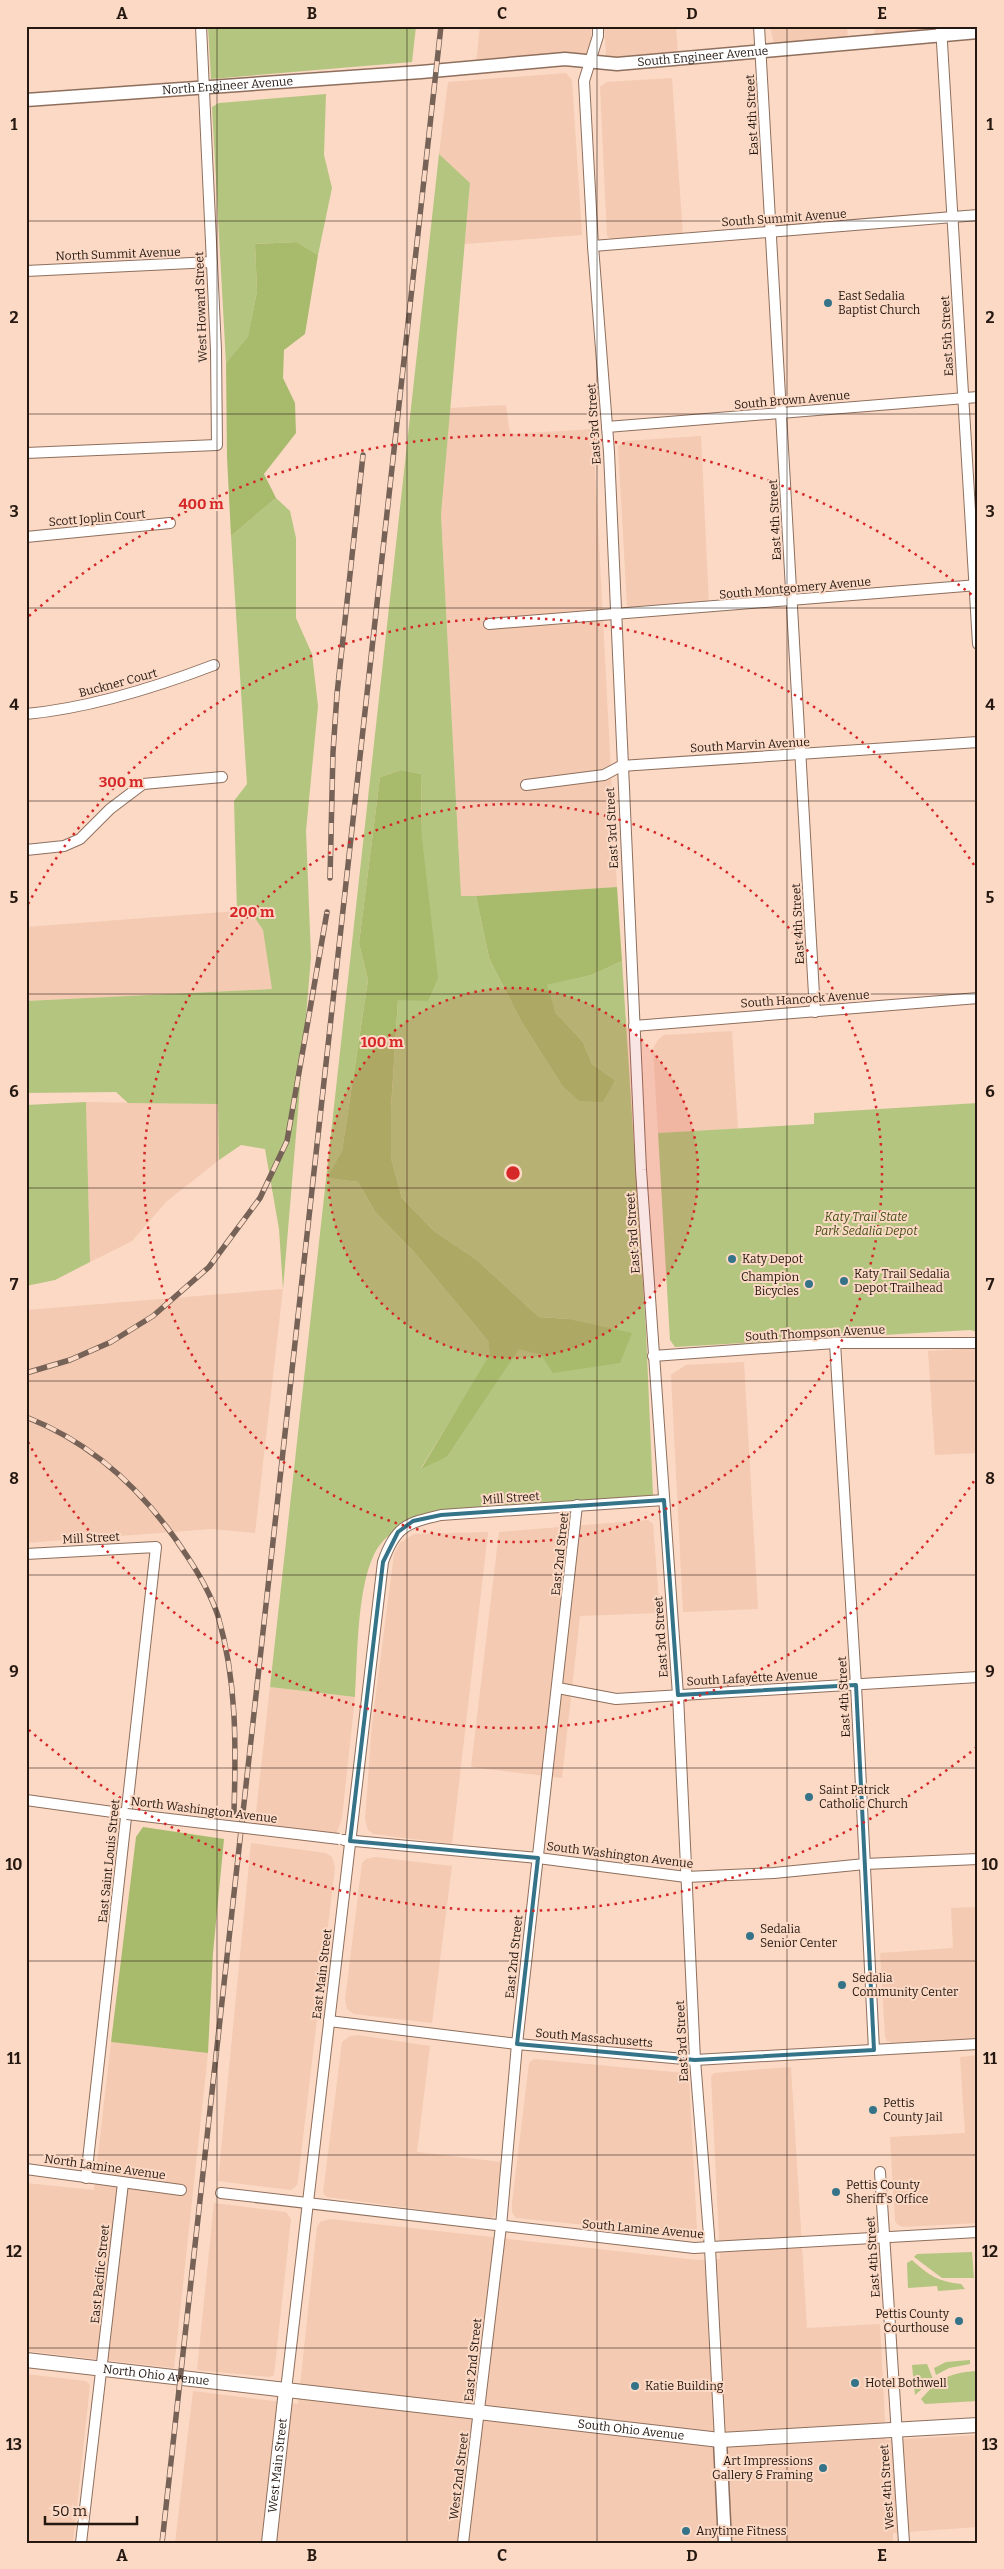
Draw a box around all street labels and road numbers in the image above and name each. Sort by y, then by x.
street label: South Engineer Avenue [637,44,769,69]
street label: East 4th Street [743,73,761,156]
street label: North Engineer Avenue [161,74,294,97]
street label: South Summit Avenue [721,207,847,229]
street label: North Summit Avenue [55,245,181,263]
street label: West Howard Street [192,251,210,363]
street label: East 5th Street [938,295,956,377]
street label: East 3rd Street [584,382,604,465]
street label: South Brown Avenue [733,388,851,412]
street label: East 4th Street [766,478,784,561]
street label: Scott Joplin Court [48,507,147,529]
street label: South Montgomery Avenue [718,574,872,602]
street label: Buckner Court [77,666,159,700]
street label: South Marvin Avenue [690,735,810,755]
street label: East 3rd Street [603,786,621,869]
street label: East 4th Street [789,882,807,965]
street label: South Hancock Avenue [740,988,870,1010]
street label: East 3rd Street [623,1191,643,1274]
street label: South Thompson Avenue [745,1322,885,1344]
street label: Mill Street [482,1489,541,1507]
street label: East 2nd Street [549,1511,571,1596]
street label: Mill Street [62,1529,121,1546]
street label: East 3rd Street [651,1595,671,1678]
street label: East 4th Street [835,1655,853,1738]
street label: South Lafayette Avenue [686,1668,818,1688]
street label: North Washington Avenue [130,1794,278,1826]
street label: East Saint Louis Street [96,1798,123,1923]
street label: South Washington Avenue [546,1839,694,1871]
street label: East 2nd Street [503,1914,525,1999]
street label: East Main Street [310,1927,335,2020]
street label: East 3rd Street [673,1999,691,2082]
street label: South Massachusetts [535,2026,654,2050]
street label: North Lamine Avenue [43,2152,167,2182]
street label: East 4th Street [863,2215,883,2298]
street label: South Lamine Avenue [581,2217,705,2241]
street label: East Pacific Street [88,2223,112,2324]
street label: East 2nd Street [462,2317,484,2402]
street label: North Ohio Avenue [102,2362,210,2388]
street label: West Main Street [265,2417,290,2514]
street label: South Ohio Avenue [577,2417,685,2443]
street label: West 2nd Street [447,2431,471,2521]
street label: West 4th Street [877,2443,897,2530]

